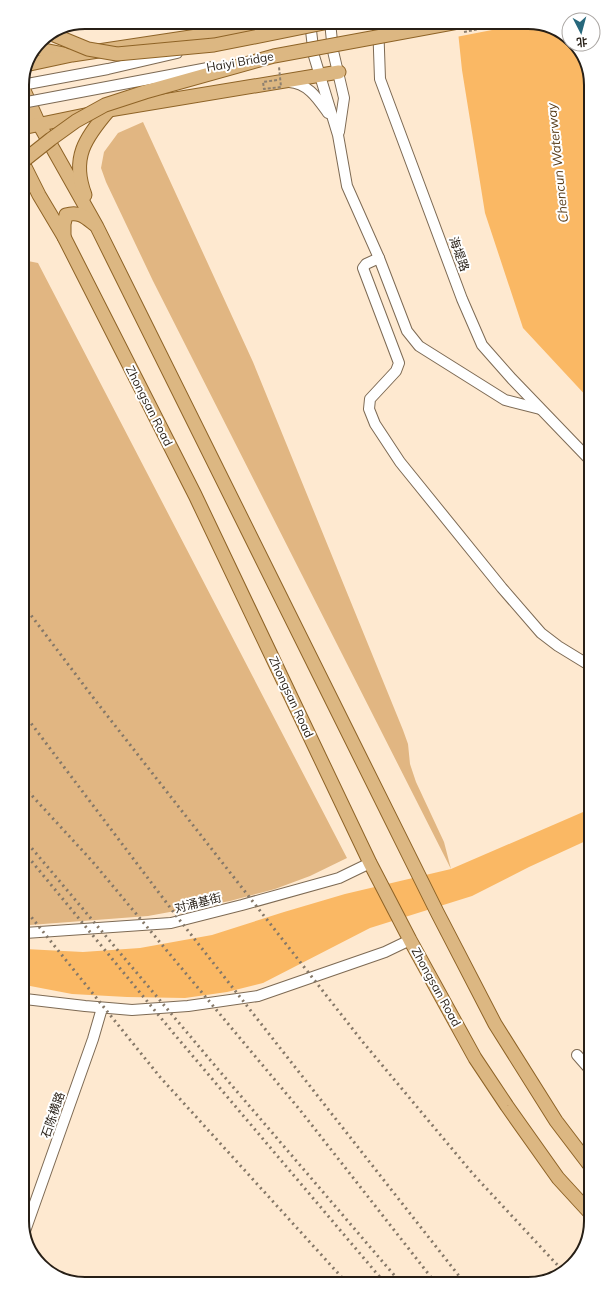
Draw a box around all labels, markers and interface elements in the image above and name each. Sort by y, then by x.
north arrow [561,12,601,52]
text: 北 [576,34,588,49]
street label: Haiyi Bridge [205,48,275,75]
water label: Chencun Waterway [543,101,571,224]
street label: 海堤路 [446,234,473,273]
street label: Zhongsan Road [123,363,176,448]
street label: Zhongsan Road [266,654,317,740]
street label: 对涌基街 [173,889,223,916]
street label: Zhongsan Road [409,945,464,1029]
street label: 石陈横路 [38,1090,67,1140]

